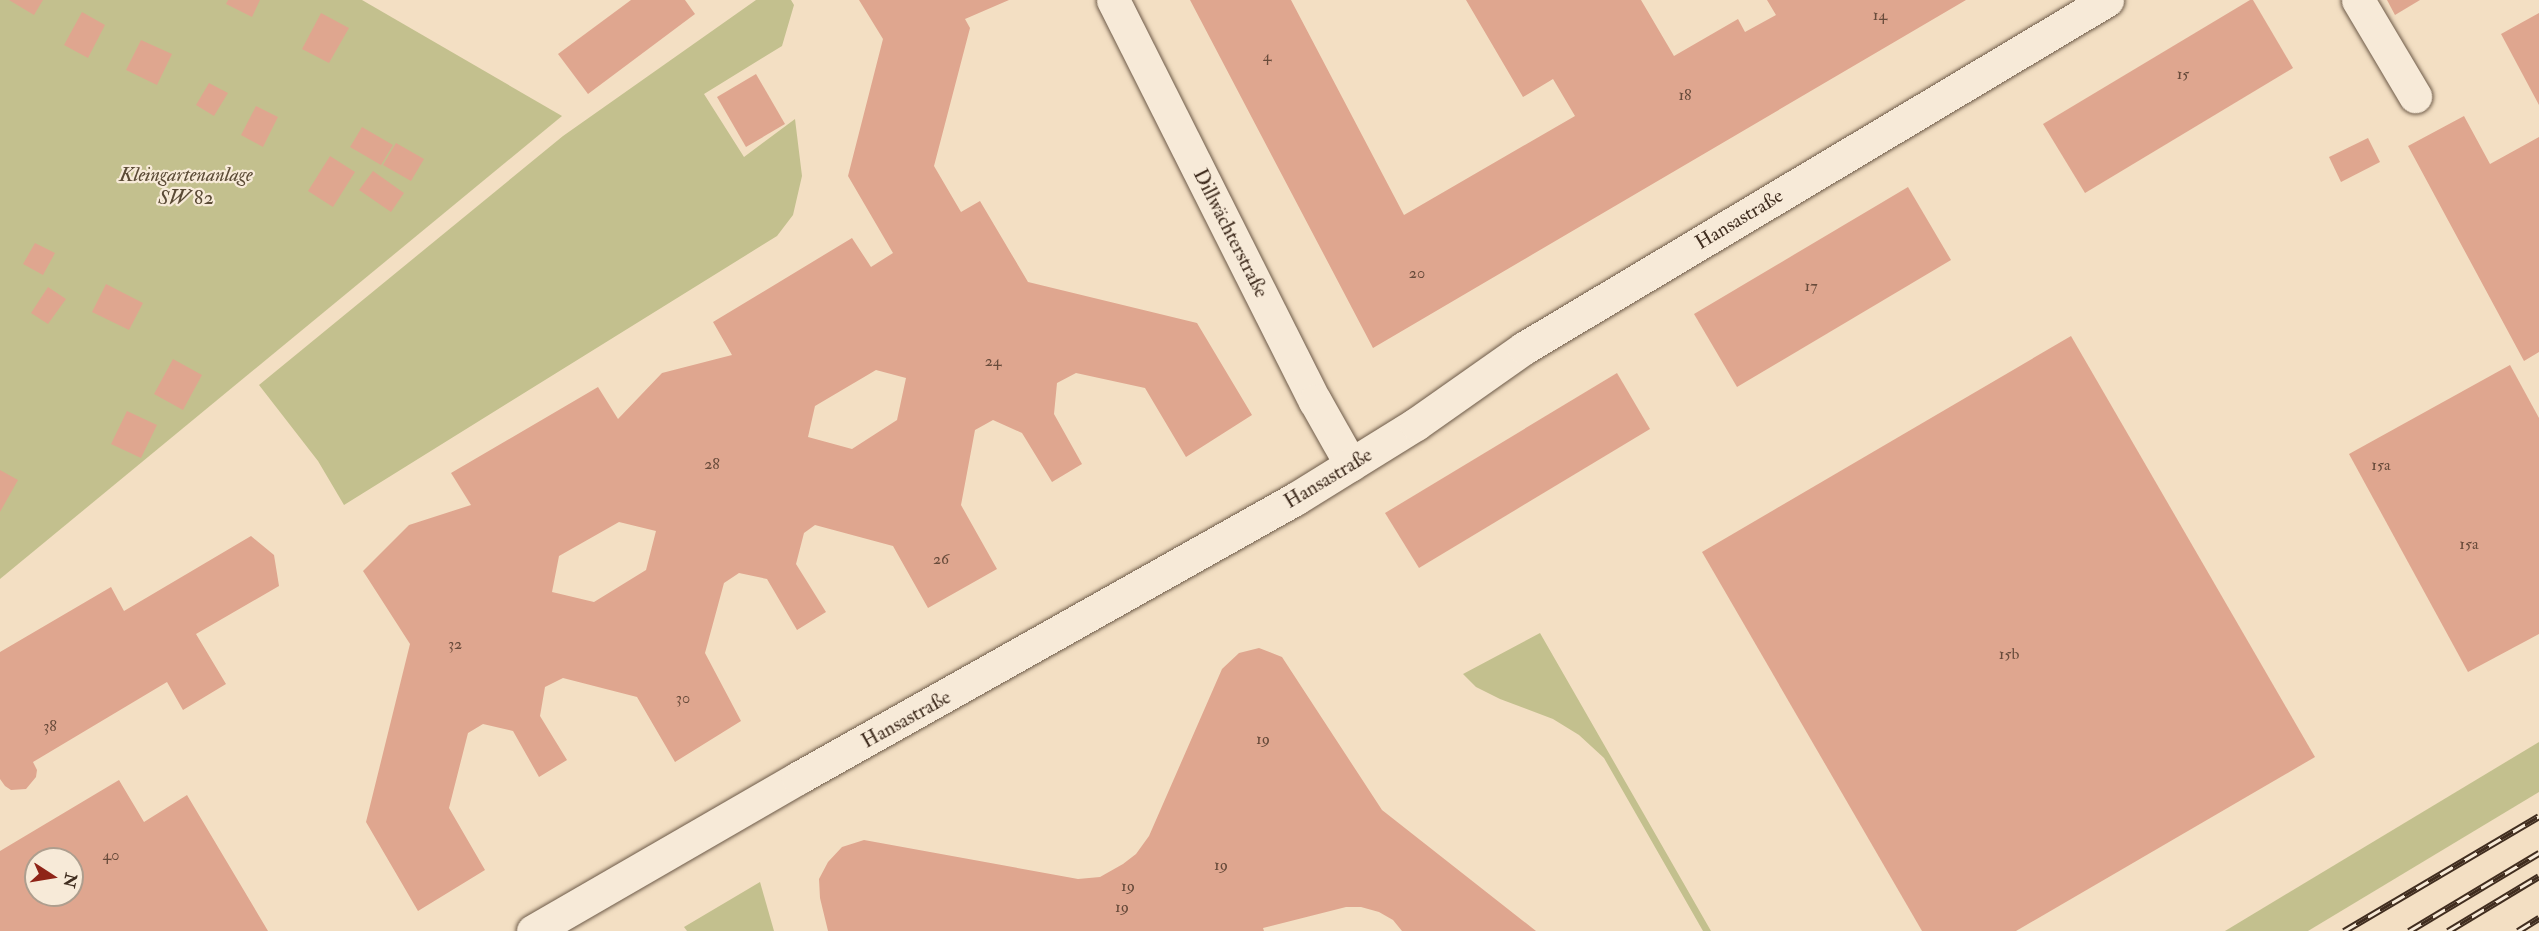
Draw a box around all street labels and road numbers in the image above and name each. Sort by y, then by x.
street label: Dillwächterstraße [1188,165,1274,301]
street label: Hansastraße [1691,183,1787,255]
street label: Hansastraße [1280,442,1376,514]
street label: Hansastraße [857,685,955,753]

